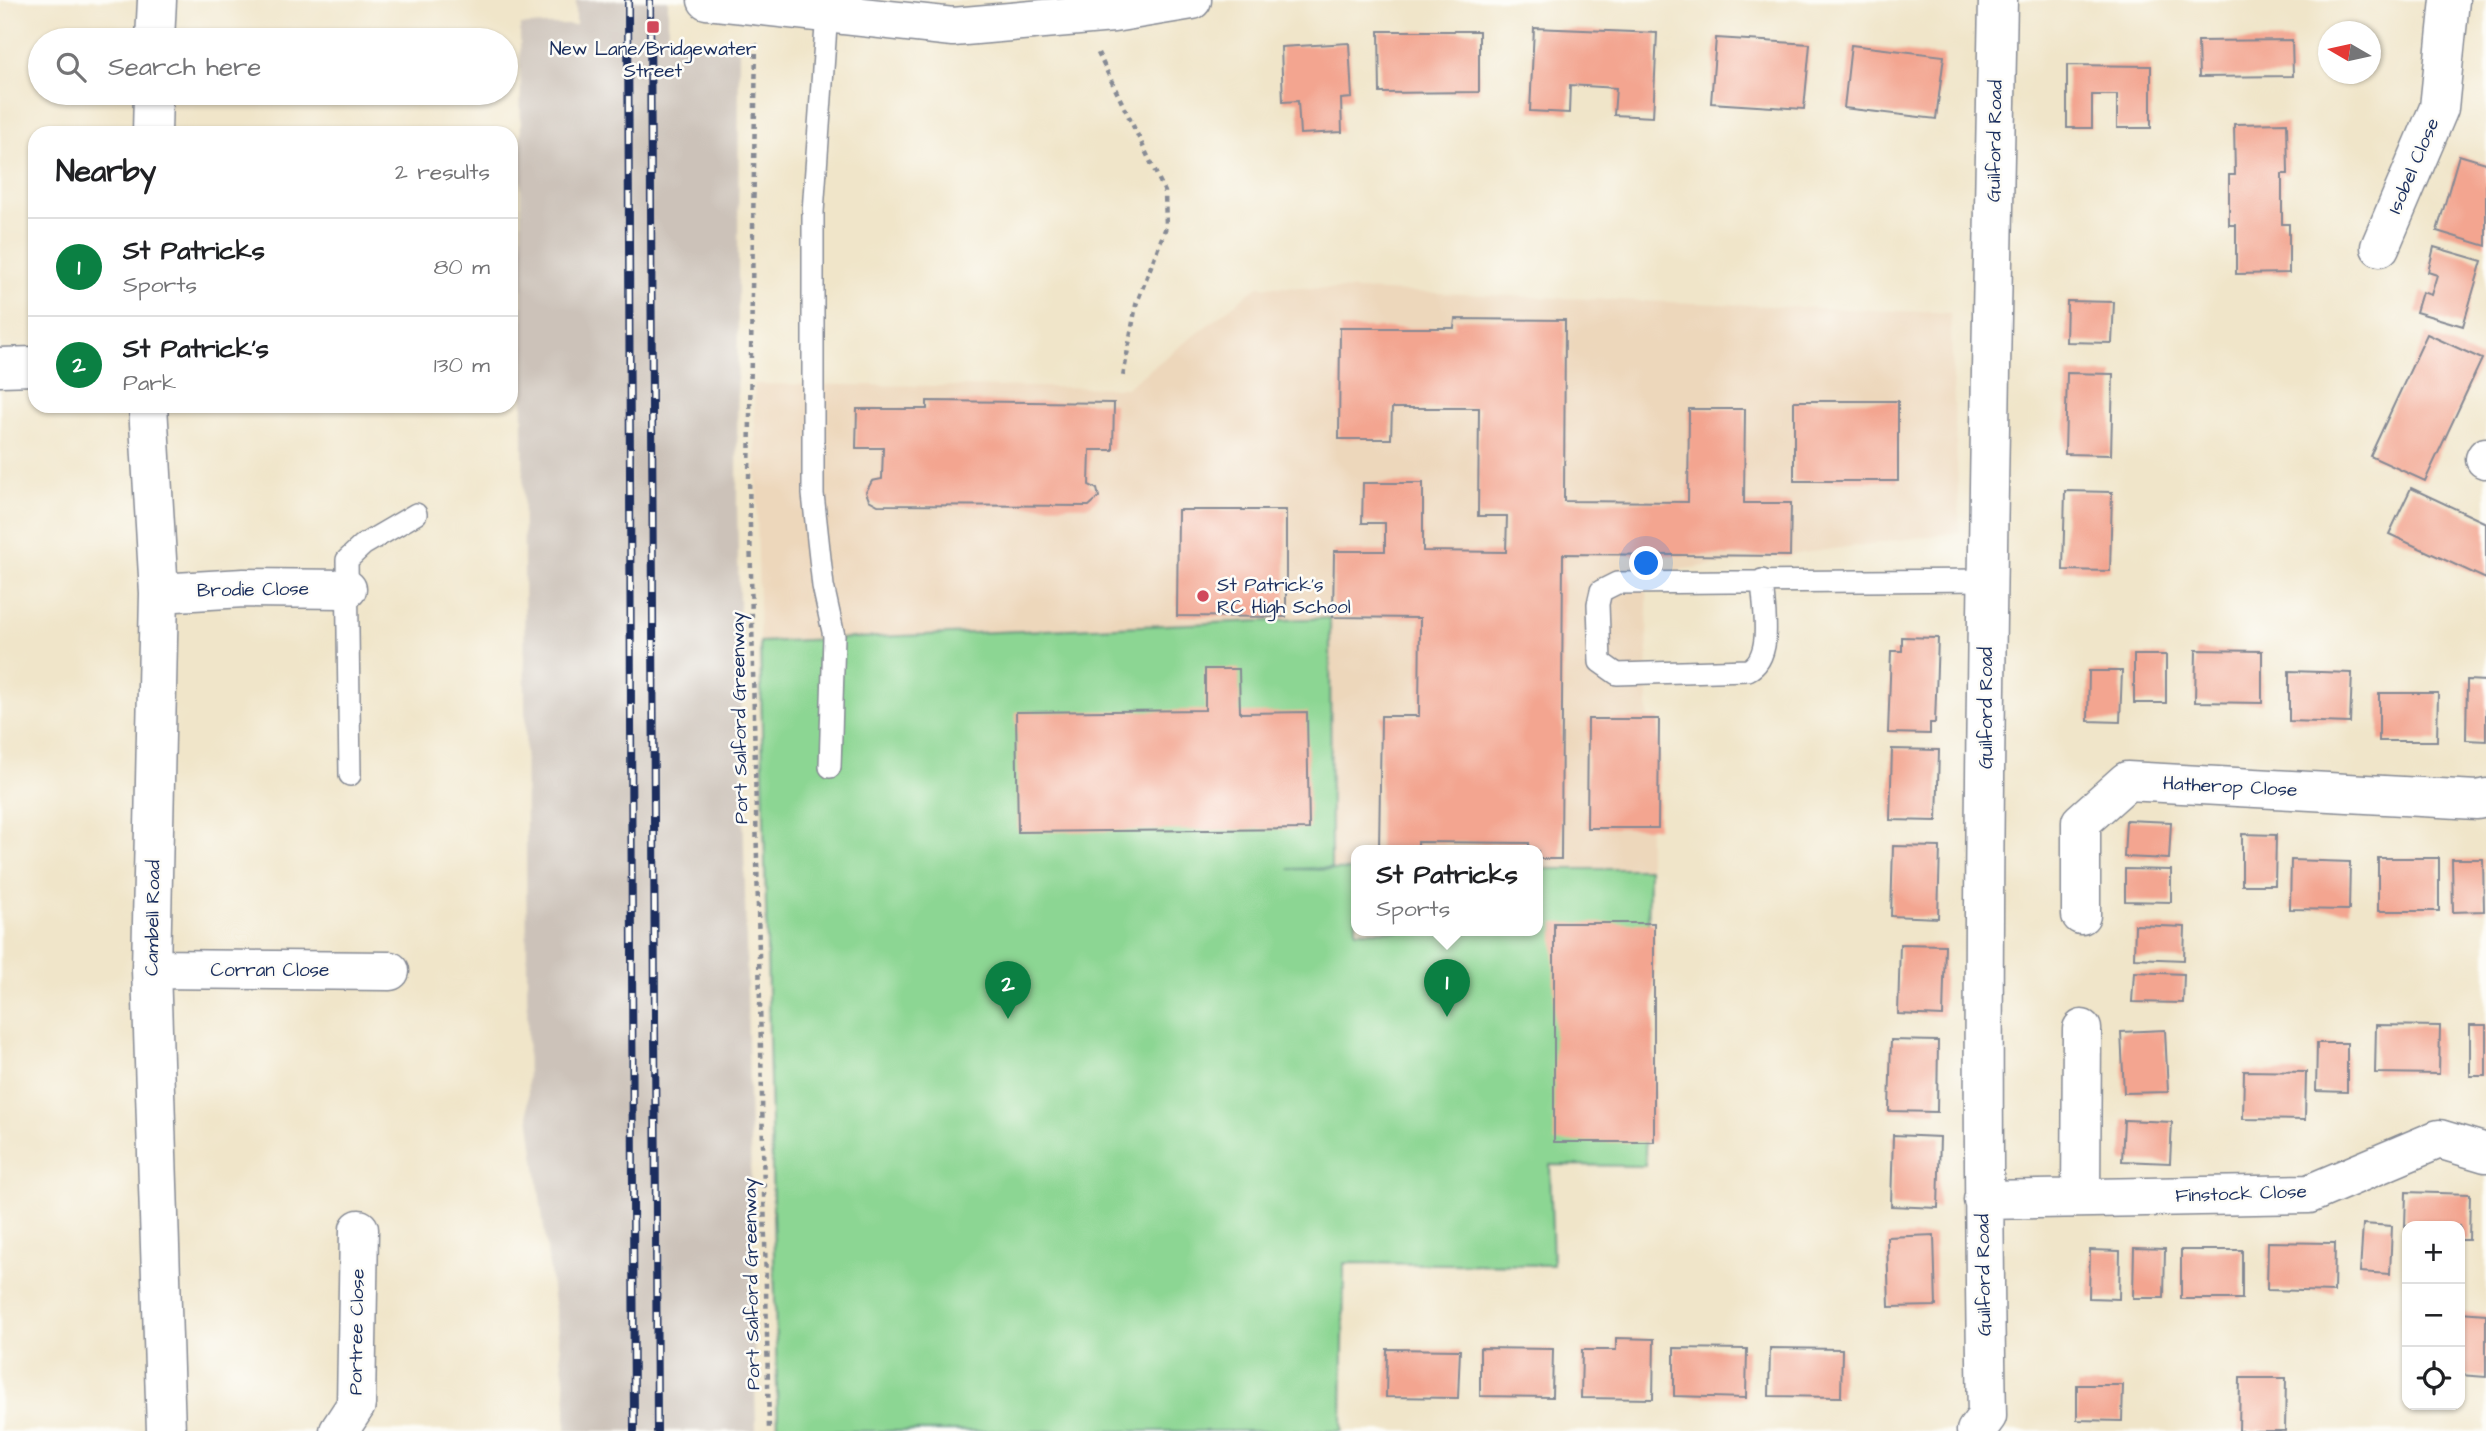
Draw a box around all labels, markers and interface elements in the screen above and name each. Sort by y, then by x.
marker: New Lane/Bridgewater Street [645,19,661,35]
north arrow [2318,21,2381,84]
search box [28,28,518,105]
place label: New Lane/Bridgewater Street [550,36,757,85]
icon: search [52,48,90,86]
text: Search here [108,49,261,85]
street label: Guilford Road [1980,79,2010,202]
street label: Isobel Close [2382,114,2446,218]
text: Nearby [56,151,156,193]
text: 2 results [395,156,490,188]
text: St Patricks [123,233,265,269]
text: 1 [78,251,80,283]
text: 80 m [433,251,490,283]
text: Sports [123,269,197,301]
text: St Patrick's [123,331,269,367]
text: 2 [72,349,86,381]
text: 130 m [434,349,490,381]
text: Park [123,367,176,399]
your location [1629,546,1663,580]
place label: St Patrick's RC High School [1217,572,1351,622]
street label: Brodie Close [197,576,309,604]
marker: St Patrick's RC High School [1195,588,1211,604]
street label: Port Salford Greenway [725,611,756,824]
street label: Guilford Road [1973,647,2000,769]
street label: Hatherop Close [2162,770,2298,804]
popup [1351,845,1543,936]
text: St Patricks [1376,857,1518,893]
street label: Cambell Road [138,859,168,976]
text: Sports [1376,893,1450,925]
street label: Corran Close [211,957,329,984]
pin: 1 [1424,959,1470,1017]
pin: 2 [985,961,1031,1019]
street label: Port Salford Greenway [737,1177,768,1390]
street label: Finstock Close [2175,1178,2307,1210]
street label: Guilford Road [1969,1213,1999,1336]
map controls [2402,1221,2465,1410]
button: + [2402,1221,2465,1284]
street label: Portree Close [342,1268,372,1396]
button: − [2402,1284,2465,1347]
button: locate [2402,1347,2465,1410]

